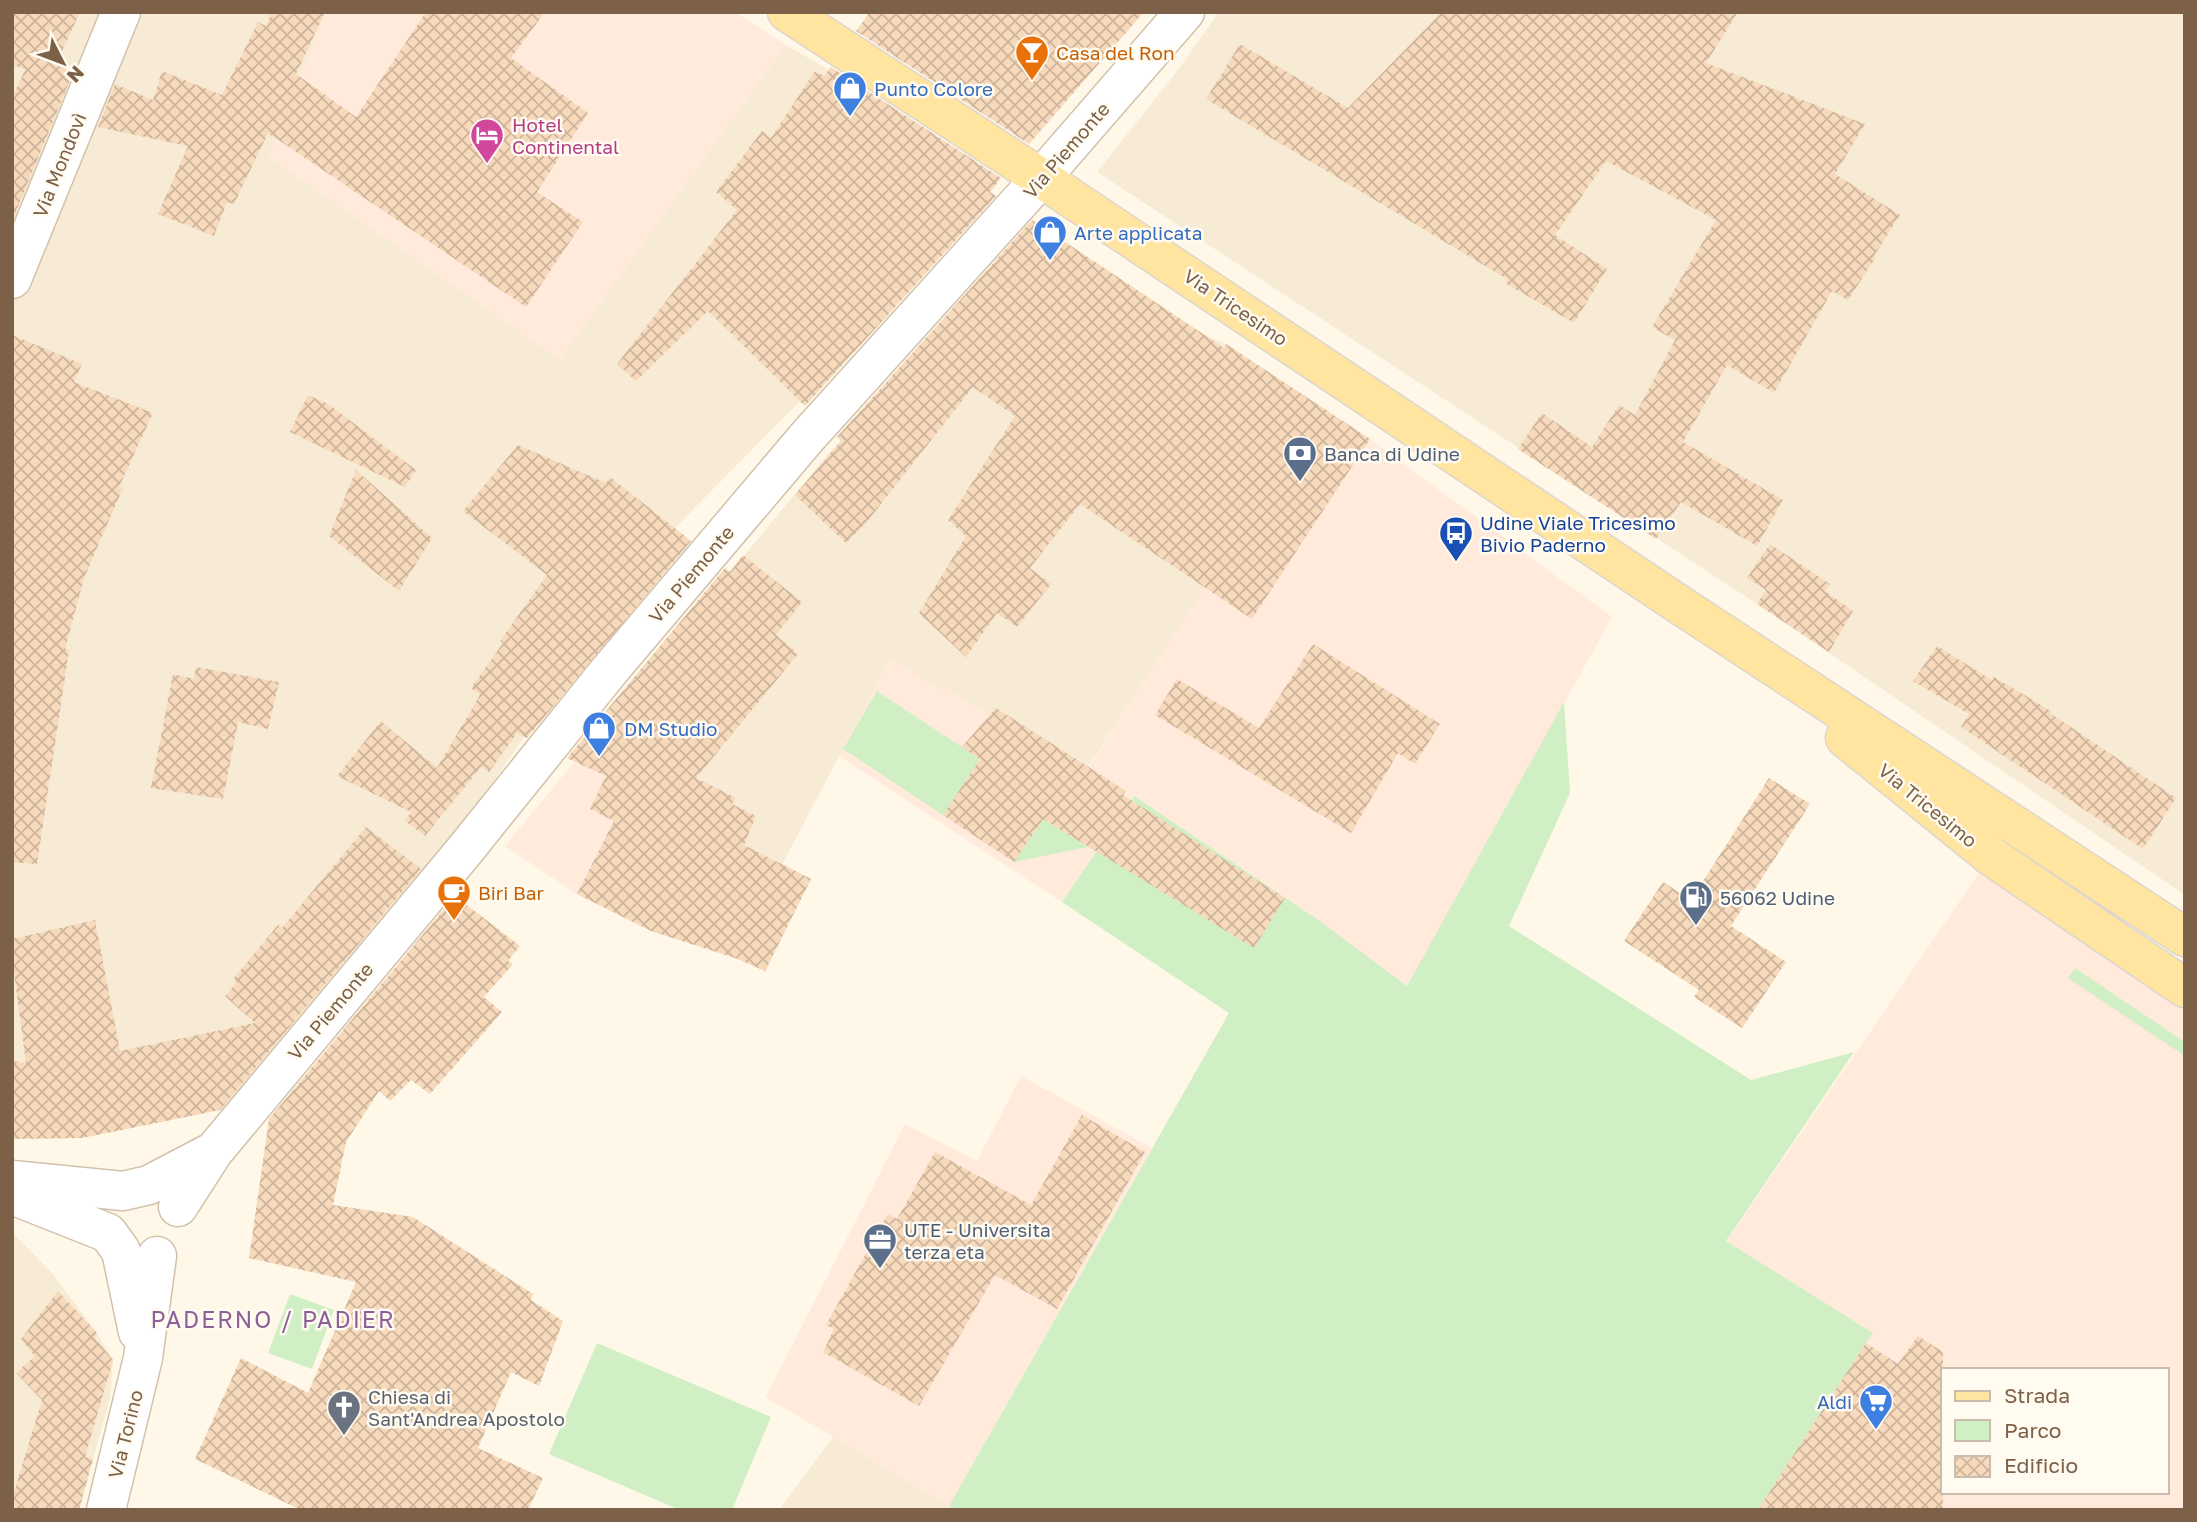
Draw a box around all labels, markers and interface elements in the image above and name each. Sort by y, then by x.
north arrow [28,28,98,98]
bar icon: Casa del Ron [1013,33,1051,82]
place label: Casa del Ron [1056,41,1175,64]
text: N [63,62,89,88]
shop icon: Punto Colore [831,69,869,118]
place label: Punto Colore [874,77,993,100]
street label: Via Piemonte [1018,97,1114,203]
street label: Via Mondovì [28,109,90,221]
place label: Hotel Continental [512,113,619,158]
hotel icon: Hotel Continental [468,116,506,165]
shop icon: Arte applicata [1031,213,1069,262]
place label: Arte applicata [1074,221,1202,244]
street label: Via Tricesimo [1180,264,1292,350]
bank icon: Banca di Udine [1281,434,1319,483]
place label: Banca di Udine [1324,442,1460,465]
place label: Udine Viale Tricesimo Bivio Paderno [1480,511,1676,556]
bus stop icon: Udine Viale Tricesimo Bivio Paderno [1437,514,1475,563]
street label: Via Piemonte [644,521,738,627]
shop icon: DM Studio [580,709,618,758]
place label: DM Studio [624,717,717,740]
street label: Via Tricesimo [1874,758,1982,852]
cafe icon: Biri Bar [435,873,473,922]
fuel station icon: 56062 Udine [1677,878,1715,927]
place label: Biri Bar [478,881,545,904]
place label: 56062 Udine [1720,886,1835,909]
street label: Via Piemonte [283,958,377,1064]
place label: UTE - Universita terza eta [904,1218,1051,1263]
office icon: UTE - Universita terza eta [861,1221,899,1270]
district label: PADERNO / PADIER [150,1305,396,1333]
legend [1941,1368,2169,1494]
supermarket icon: Aldi [1857,1382,1895,1431]
text: Strada [2004,1382,2070,1408]
place label: Chiesa di Sant'Andrea Apostolo [368,1385,565,1430]
street label: Via Torino [103,1387,147,1481]
church icon: Chiesa di Sant'Andrea Apostolo [325,1388,363,1437]
place label: Aldi [1817,1390,1852,1413]
text: Parco [2004,1417,2061,1443]
text: Edificio [2004,1452,2078,1478]

